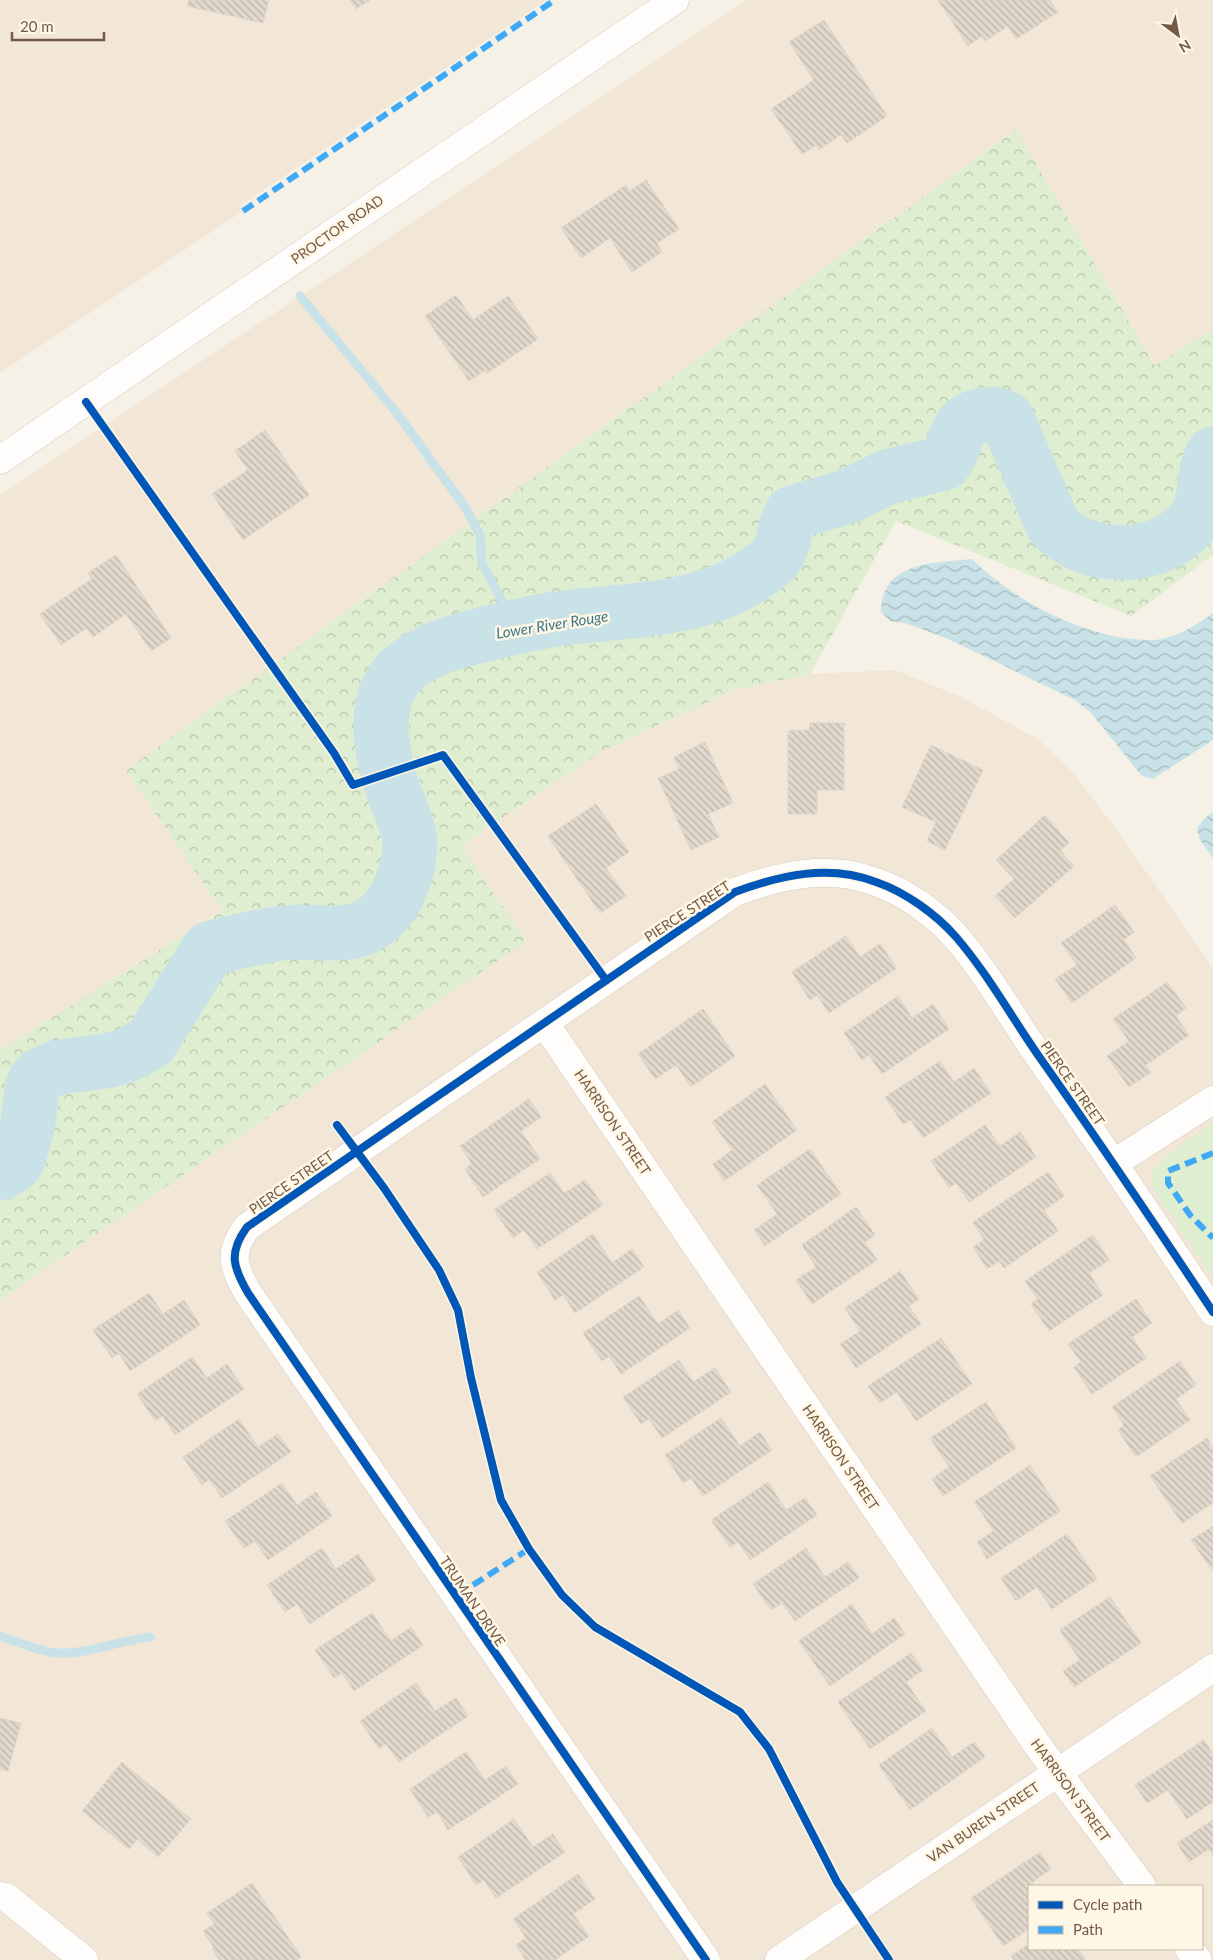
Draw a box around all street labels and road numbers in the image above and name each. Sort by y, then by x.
street label: PROCTOR ROAD [288,191,386,267]
street label: PIERCE STREET [641,876,734,945]
street label: PIERCE STREET [1038,1037,1109,1129]
street label: HARRISON STREET [571,1066,655,1179]
street label: PIERCE STREET [245,1146,337,1217]
street label: HARRISON STREET [799,1401,883,1514]
street label: TRUMAN DRIVE [437,1553,509,1649]
street label: HARRISON STREET [1028,1735,1115,1846]
street label: VAN BUREN STREET [924,1778,1043,1866]

